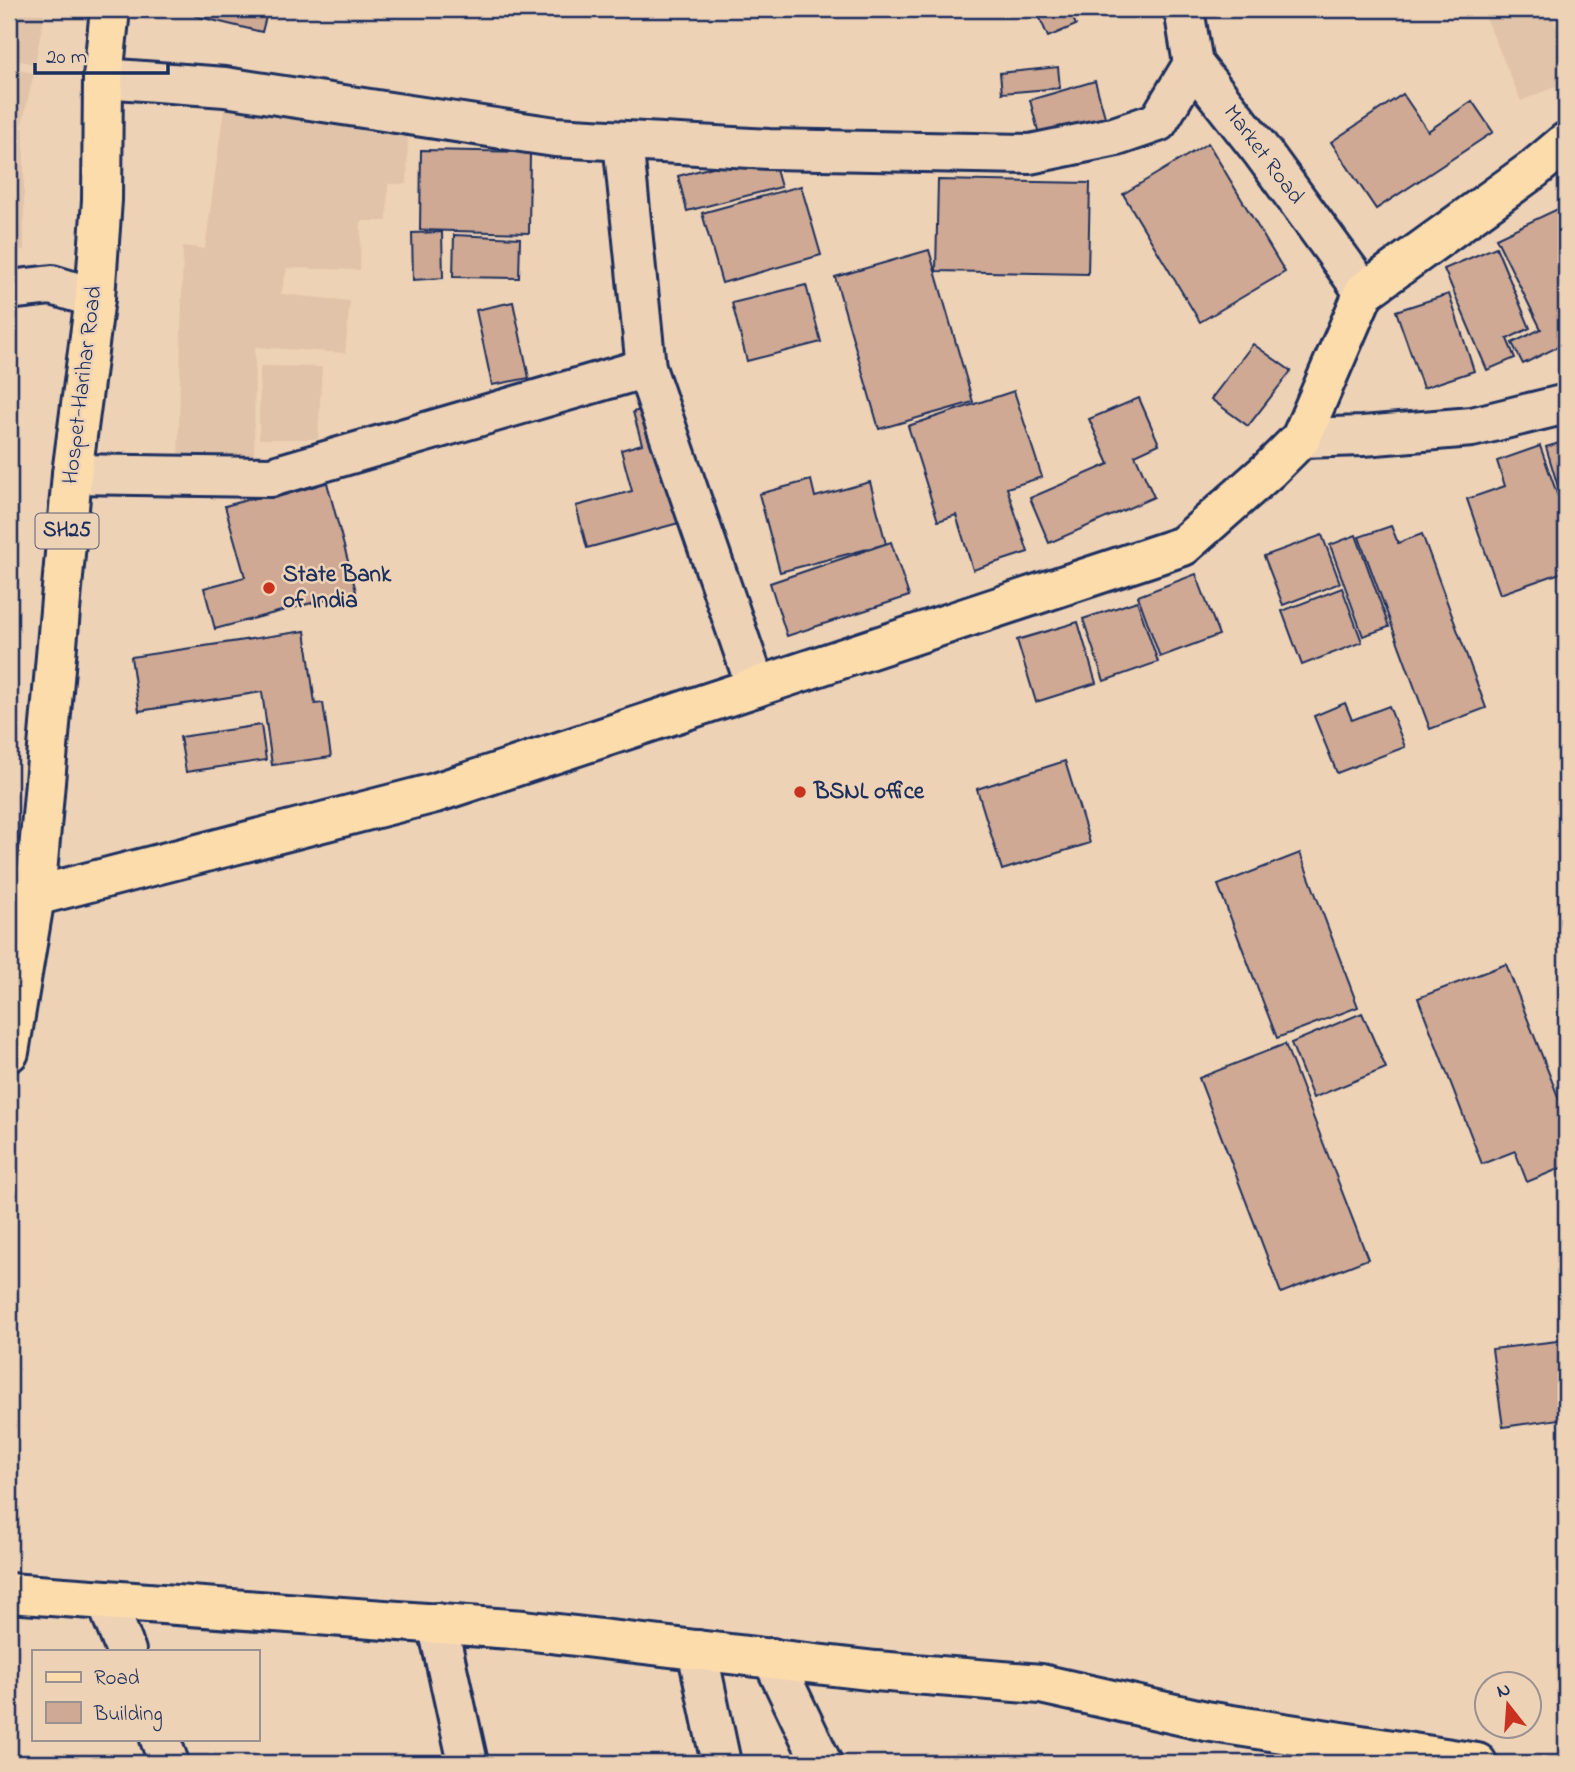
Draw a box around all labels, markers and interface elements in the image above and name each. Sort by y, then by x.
scale bar [35,32,168,76]
text: 20 m [46,43,87,73]
street label: Market Road [1214,98,1312,212]
street label: Hospet-Harihar Road [54,284,112,486]
road number: SH25 [36,514,98,548]
place label: State Bank of India [283,559,392,618]
marker: State Bank of India [261,580,277,596]
place label: BSNL office [813,776,925,809]
marker: BSNL office [792,784,808,800]
legend [32,1650,259,1740]
text: Road [94,1664,140,1694]
north arrow [1474,1670,1544,1740]
text: N [1494,1676,1514,1706]
text: Building [93,1700,163,1732]

